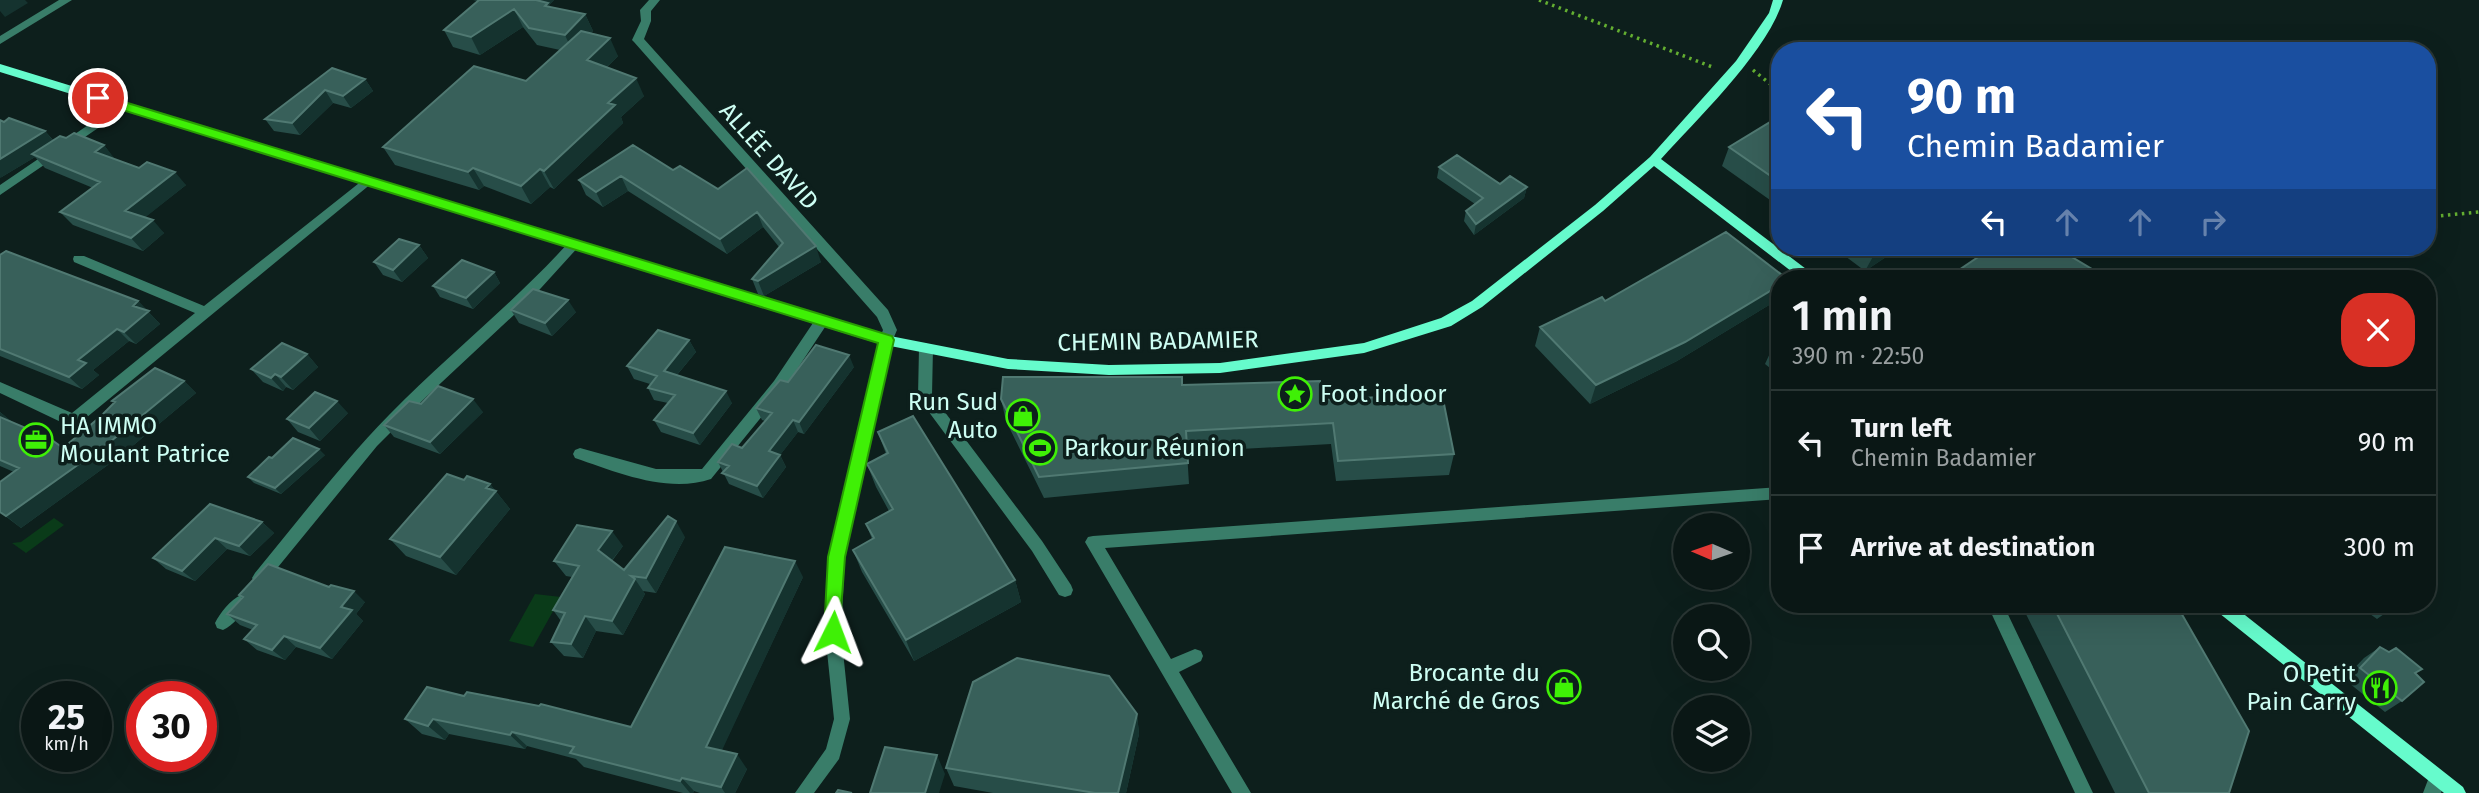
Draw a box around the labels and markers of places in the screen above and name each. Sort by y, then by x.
pin [68,68,128,128]
place icon: Foot indoor [1276,375,1314,413]
place label: Foot indoor [1320,380,1447,408]
place label: Run Sud Auto [908,388,998,444]
shop icon: Run Sud Auto [1004,397,1042,435]
place label: HA IMMO Moulant Patrice [60,412,230,468]
office icon: HA IMMO Moulant Patrice [17,421,55,459]
sports icon: Parkour Réunion [1021,429,1059,467]
place label: Parkour Réunion [1064,434,1245,462]
place label: Brocante du Marché de Gros [1372,659,1540,715]
place label: O Petit Pain Carry [2247,660,2356,716]
shop icon: Brocante du Marché de Gros [1545,668,1583,706]
restaurant icon: O Petit Pain Carry [2361,669,2399,707]

